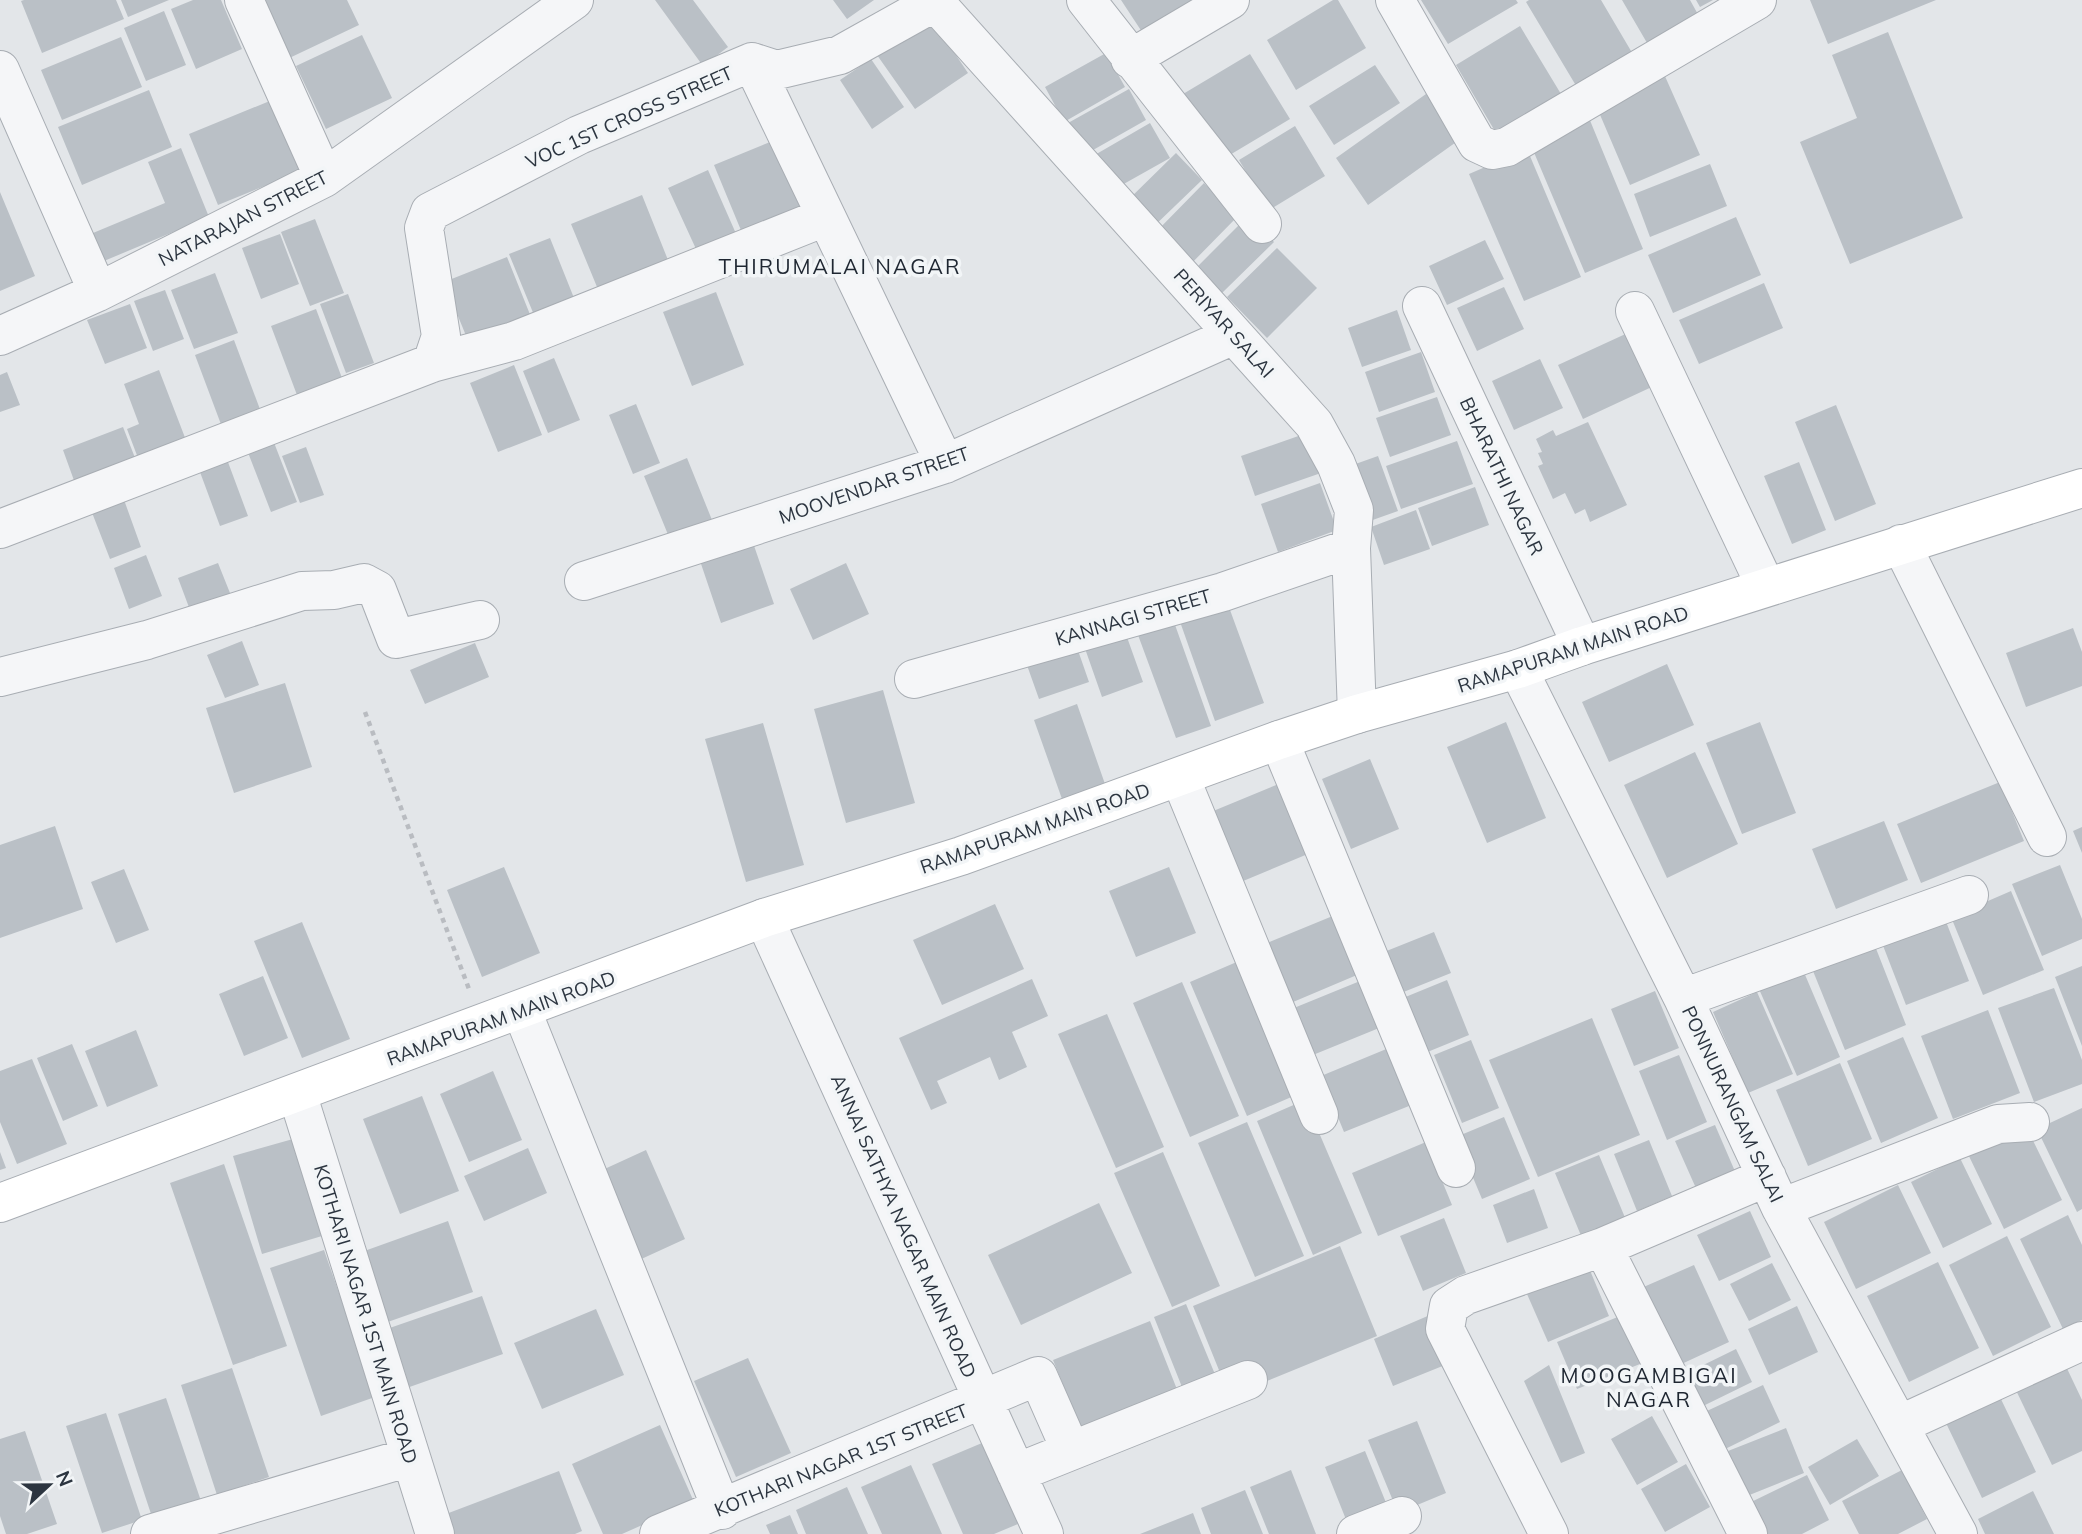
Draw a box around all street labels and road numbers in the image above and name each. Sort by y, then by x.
street label: VOC 1ST CROSS STREET [522,60,737,174]
street label: NATARAJAN STREET [154,165,332,271]
street label: PERIYAR SALAI [1169,263,1279,383]
street label: BHARATHI NAGAR [1455,393,1549,559]
street label: MOOVENDAR STREET [776,441,973,529]
street label: KANNAGI STREET [1052,583,1214,651]
street label: RAMAPURAM MAIN ROAD [1454,600,1692,698]
street label: RAMAPURAM MAIN ROAD [917,777,1153,879]
street label: RAMAPURAM MAIN ROAD [383,965,619,1071]
street label: PONNURANGAM SALAI [1677,1002,1789,1206]
street label: ANNAI SATHYA NAGAR MAIN ROAD [826,1071,982,1381]
street label: KOTHARI NAGAR 1ST MAIN ROAD [309,1161,423,1467]
street label: KOTHARI NAGAR 1ST STREET [711,1398,972,1522]

